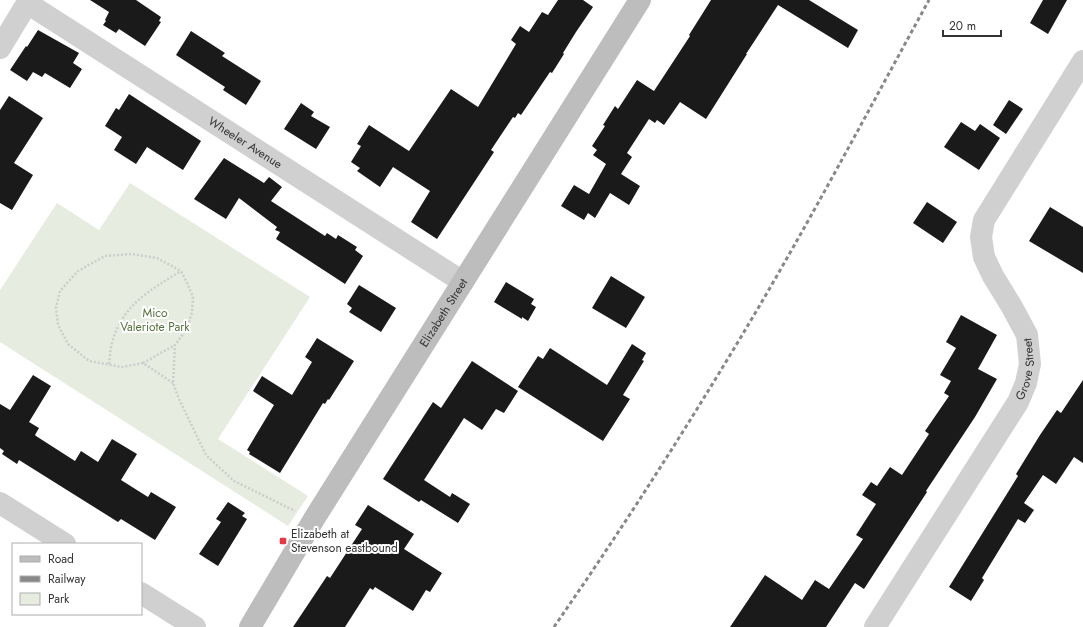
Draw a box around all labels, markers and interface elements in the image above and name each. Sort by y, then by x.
scale bar [943,12,1001,38]
text: 20 m [949,17,976,35]
street label: Wheeler Avenue [205,112,286,173]
street label: Elizabeth Street [415,275,472,351]
park label: Mico Valeriote Park [120,304,190,336]
street label: Grove Street [1011,337,1039,403]
place label: Elizabeth at Stevenson eastbound [291,525,398,557]
marker: Elizabeth at Stevenson eastbound [278,536,288,546]
legend [12,543,142,615]
text: Road [48,550,74,568]
text: Railway [48,570,86,588]
text: Park [48,590,70,608]

